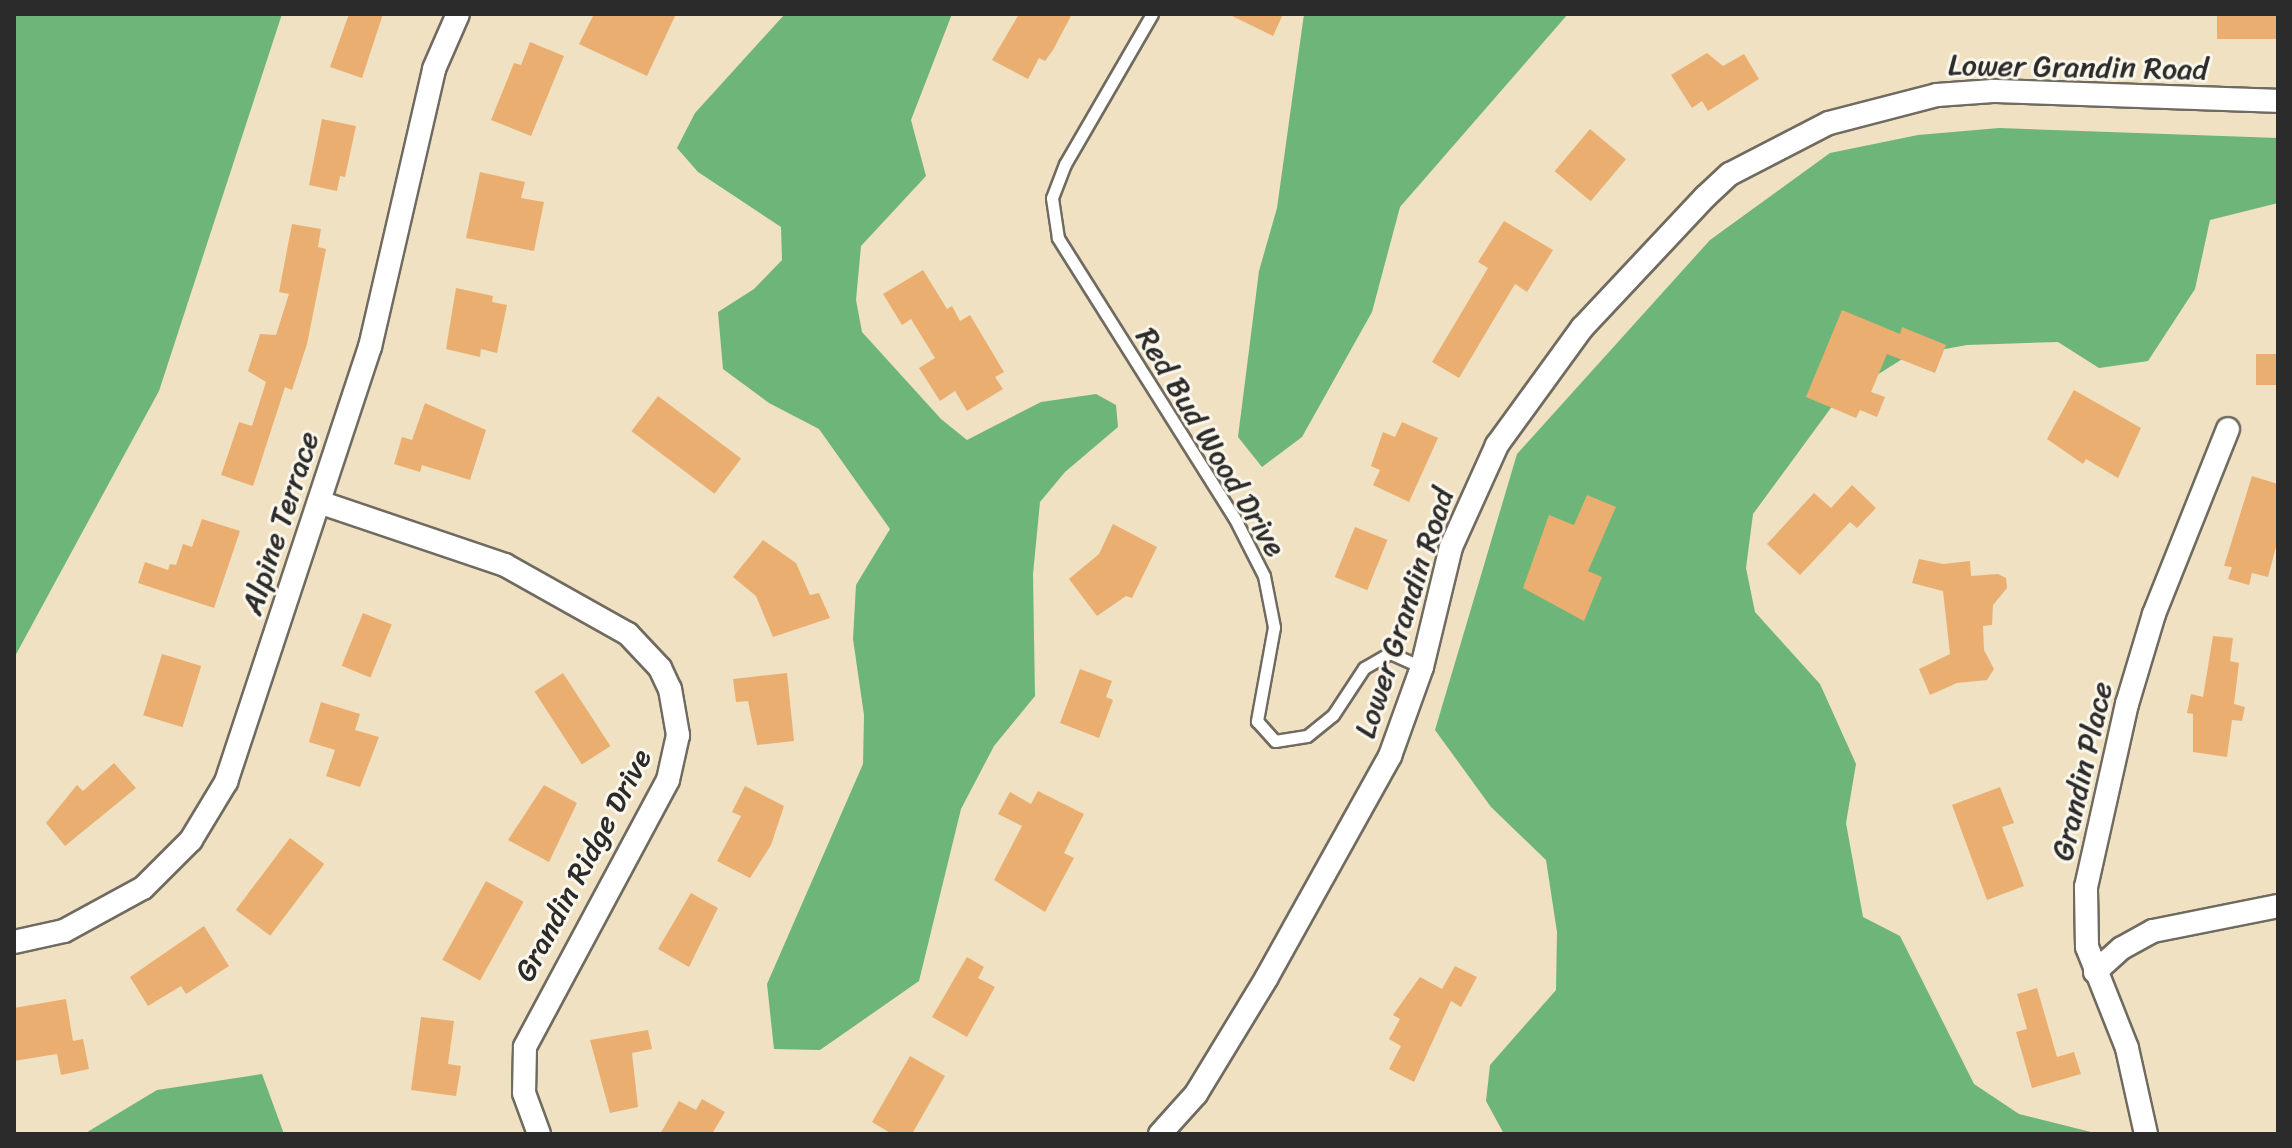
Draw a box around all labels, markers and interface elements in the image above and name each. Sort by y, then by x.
street label: Lower Grandin Road [1948,47,2208,87]
street label: Red Bud Wood Drive [1128,321,1294,563]
street label: Alpine Terrace [233,427,327,619]
street label: Lower Grandin Road [1347,484,1461,742]
street label: Grandin Place [2044,678,2120,864]
street label: Grandin Ridge Drive [506,742,660,988]

